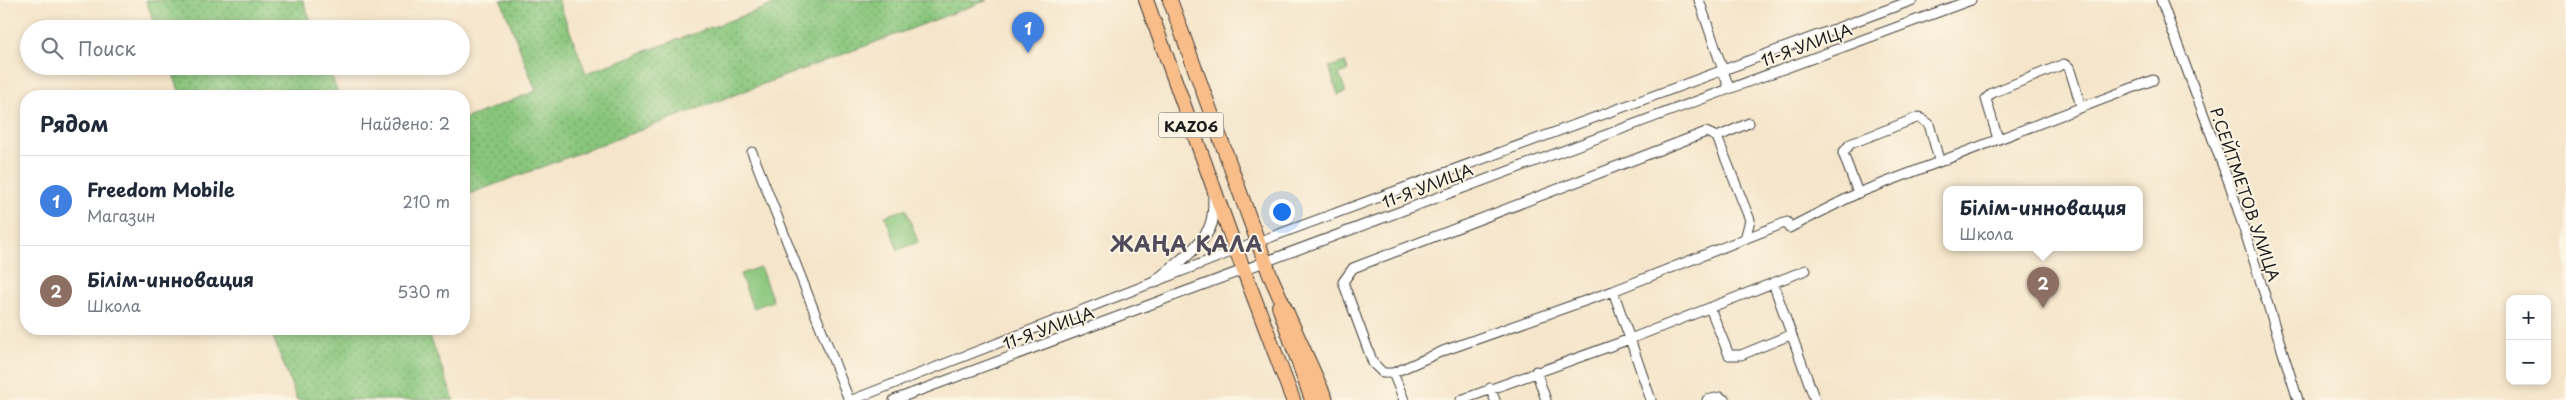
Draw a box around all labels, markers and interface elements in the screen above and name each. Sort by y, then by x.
pin: 1 [1012,12,1044,53]
street label: 11-Я УЛИЦА [1757,16,1855,72]
search box [20,20,470,75]
icon: search [38,34,66,62]
text: Поиск [78,34,136,62]
street label: Р.СЕЙТМЕТОВ УЛИЦА [2205,104,2287,284]
text: Рядом [40,107,108,139]
text: Найдено: 2 [360,111,450,135]
road number: KАZ06 [1158,112,1224,138]
street label: 11-Я УЛИЦА [1378,157,1476,213]
text: Freedom Mobile [87,175,235,203]
popup [1943,186,2143,251]
text: 1 [52,189,60,213]
text: 210 m [402,189,450,213]
text: Білім-инновация [1959,193,2127,221]
your location [1269,199,1295,225]
text: Магазин [87,203,156,227]
text: Школа [1959,221,2013,245]
district label: ЖАҢА ҚАЛА [1110,227,1263,259]
text: Білім-инновация [87,265,254,293]
pin: 2 [2027,267,2059,308]
text: 2 [50,279,62,303]
text: 530 m [397,279,450,303]
text: Школа [87,293,141,317]
map controls [2506,295,2551,385]
button: + [2506,295,2551,340]
street label: 11-Я УЛИЦА [999,299,1097,355]
button: − [2506,340,2551,385]

